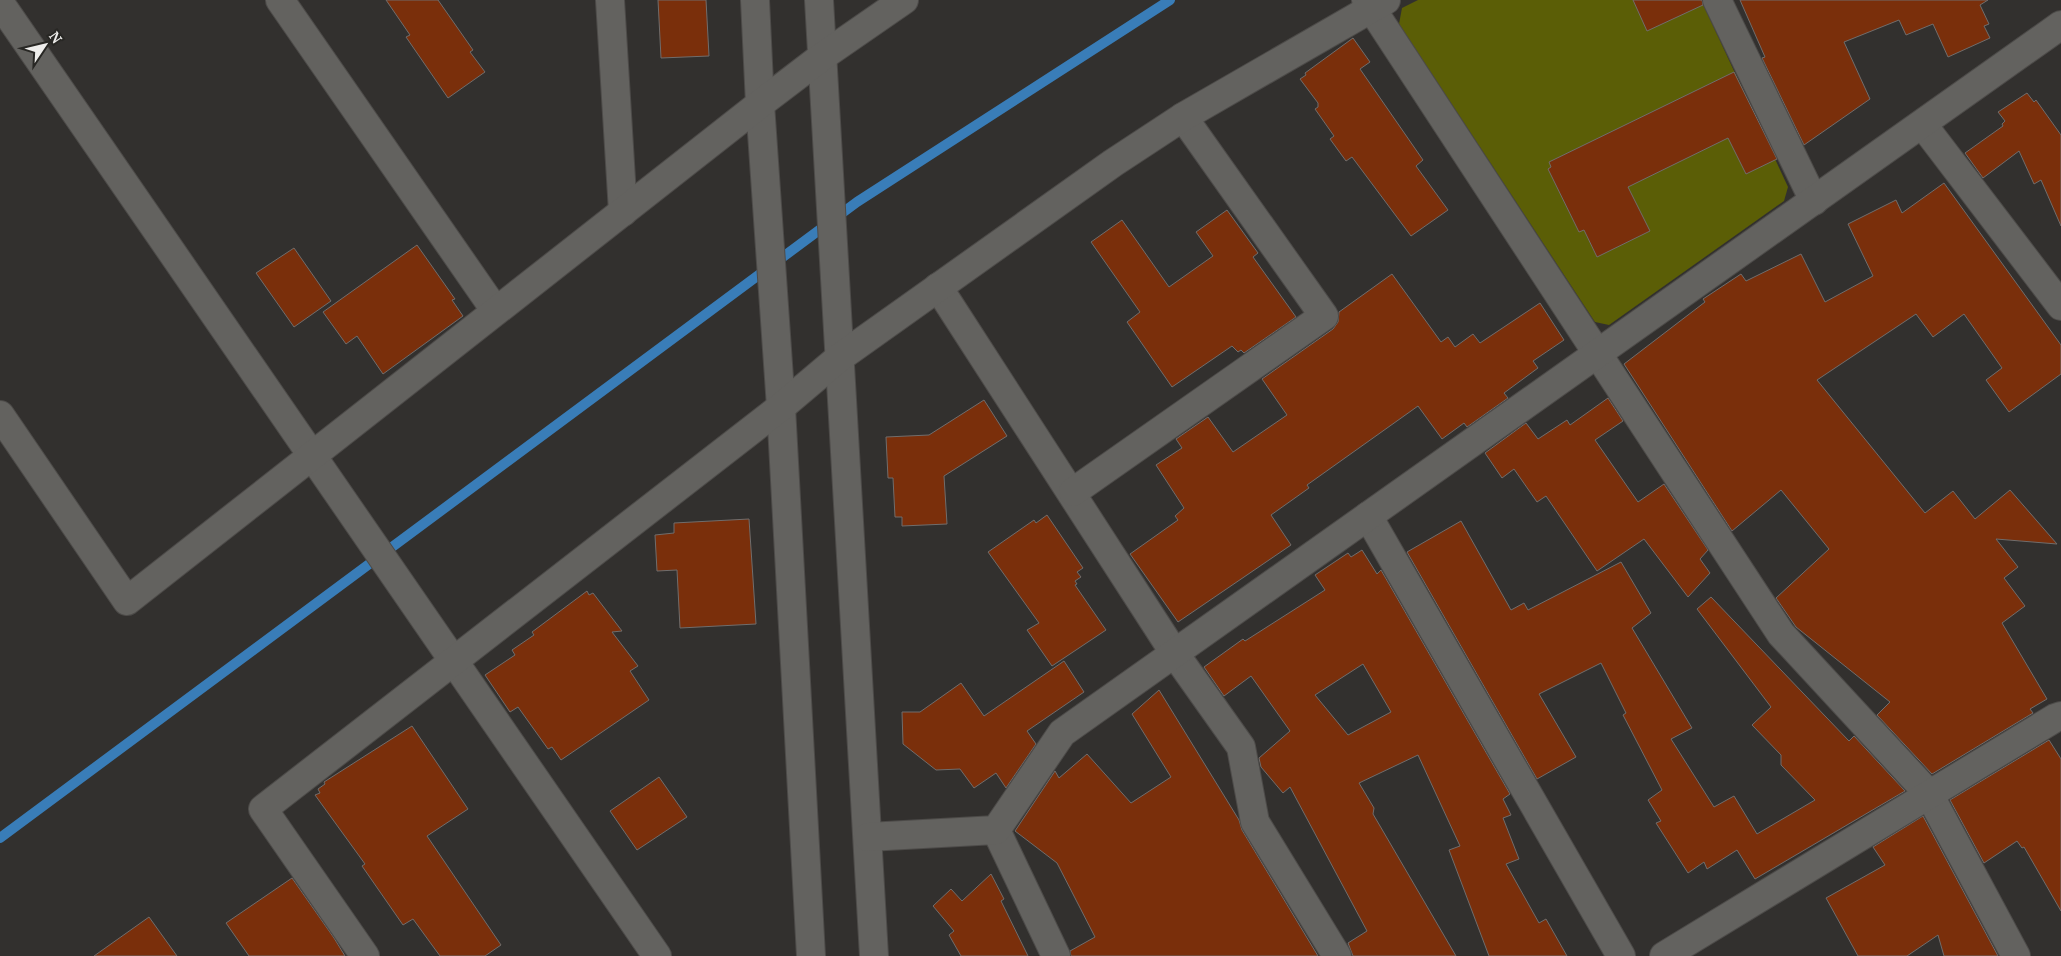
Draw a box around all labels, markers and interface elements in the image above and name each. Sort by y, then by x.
north arrow [20,20,70,70]
text: N [45,27,67,47]

